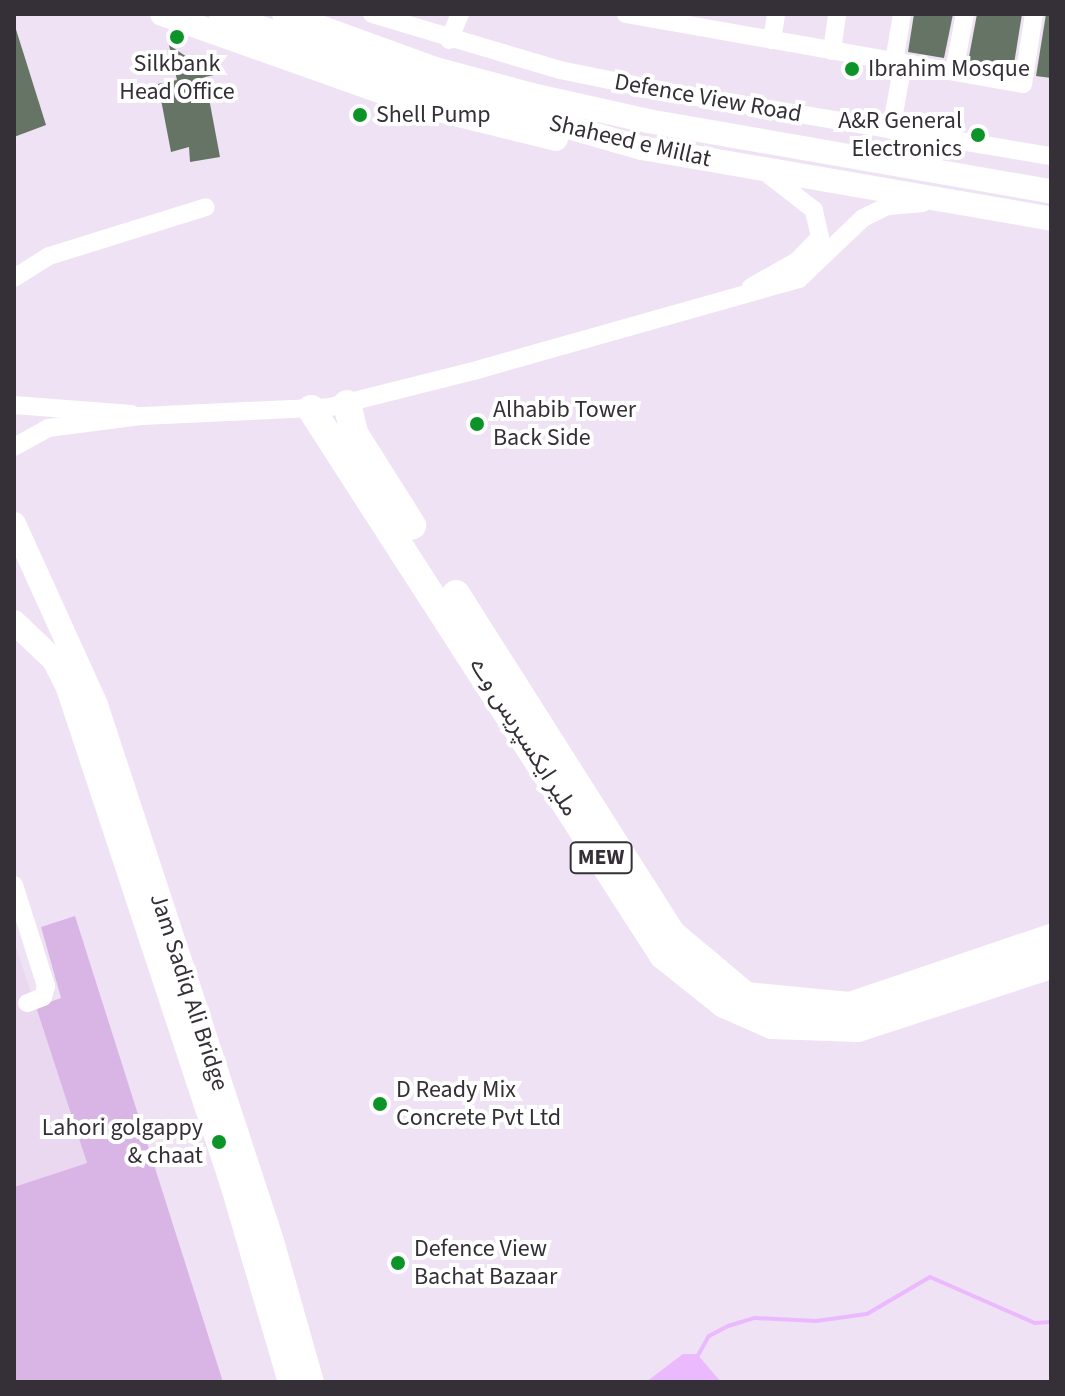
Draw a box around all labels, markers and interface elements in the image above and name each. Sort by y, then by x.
marker: Silkbank Head Office [168,28,186,46]
place label: Silkbank Head Office [119,50,235,106]
place label: Ibrahim Mosque [868,55,1030,83]
marker: Ibrahim Mosque [843,60,861,78]
street label: Defence View Road [612,67,804,129]
place label: Shell Pump [376,101,491,129]
marker: Shell Pump [351,106,369,124]
place label: A&R General Electronics [838,107,962,163]
street label: Shaheed e Millat [546,108,714,174]
marker: A&R General Electronics [969,126,987,144]
place label: Alhabib Tower Back Side [493,396,636,452]
marker: Alhabib Tower Back Side [468,415,486,433]
street label: ملیر ایکسپریس وے [464,652,584,822]
road number: MEW [569,840,633,876]
street label: Jam Sadiq Ali Bridge [144,890,234,1094]
place label: D Ready Mix Concrete Pvt Ltd [396,1076,561,1132]
marker: D Ready Mix Concrete Pvt Ltd [371,1095,389,1113]
place label: Lahori golgappy & chaat [42,1114,203,1170]
marker: Lahori golgappy & chaat [210,1133,228,1151]
place label: Defence View Bachat Bazaar [414,1235,557,1291]
marker: Defence View Bachat Bazaar [389,1254,407,1272]

